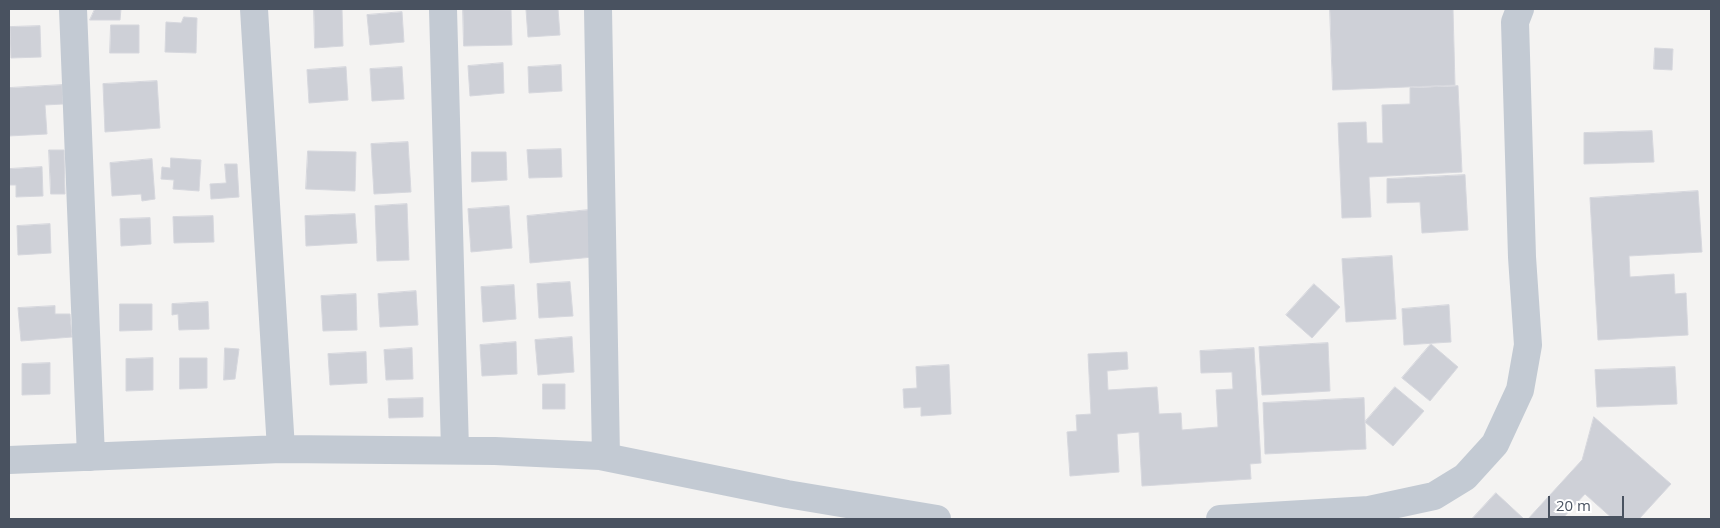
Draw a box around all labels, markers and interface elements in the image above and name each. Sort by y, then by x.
scale bar [1550,486,1626,518]
text: 20 m [1556,495,1591,515]

